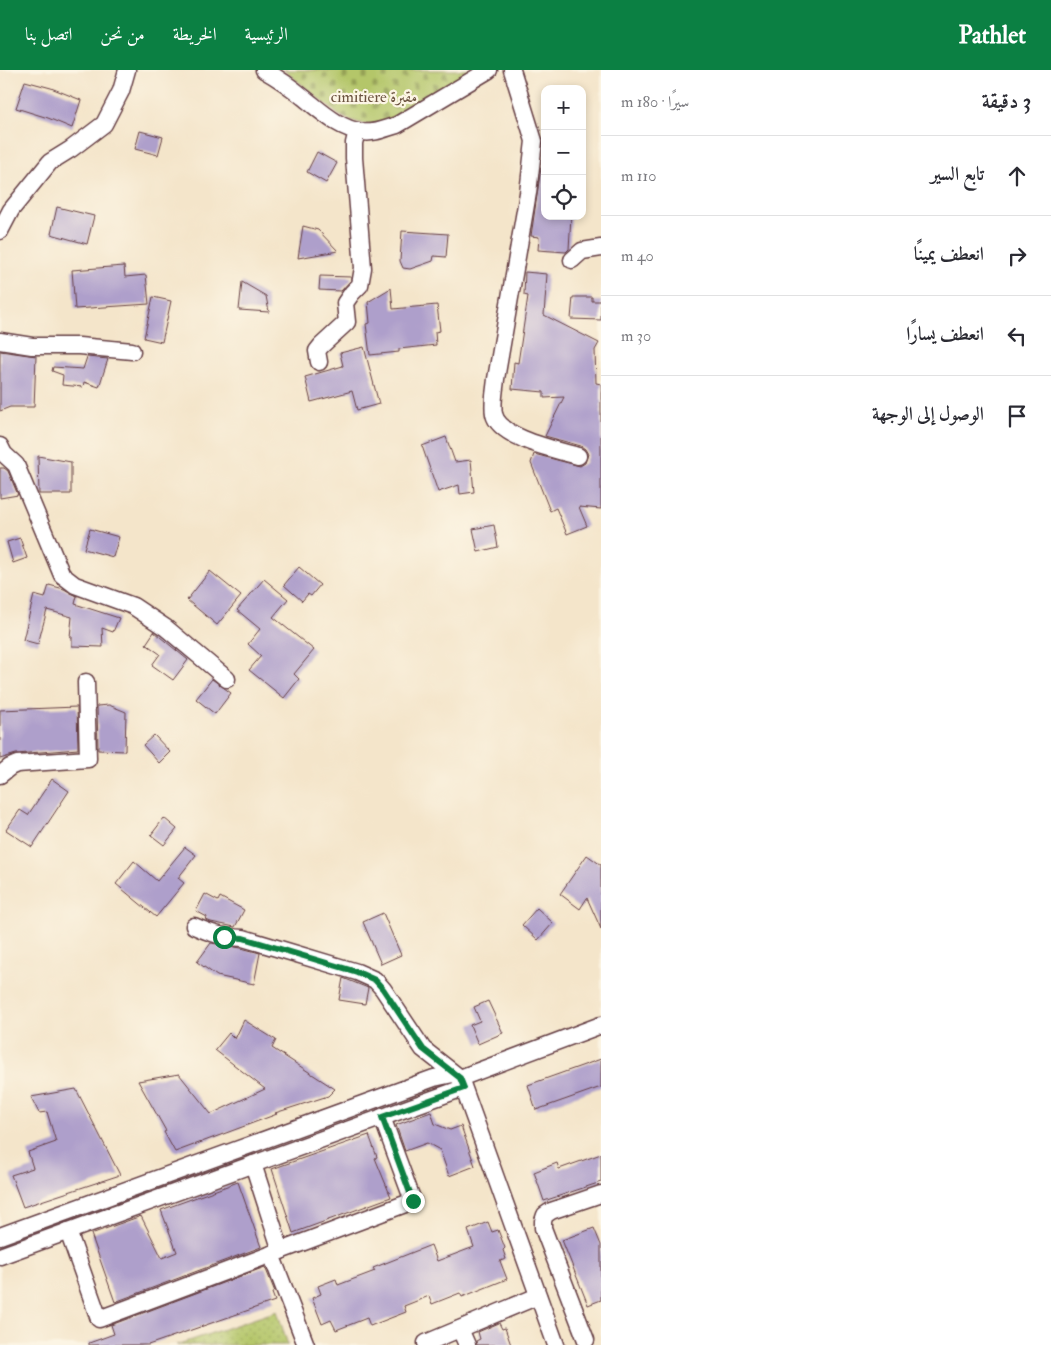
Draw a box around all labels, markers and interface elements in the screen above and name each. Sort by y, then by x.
text: Pathlet [958,20,1026,51]
text: اتصل بنا [25,23,72,46]
text: من نحن [100,23,145,46]
text: الخريطة [173,23,217,46]
text: الرئيسية [245,23,288,46]
map controls [541,85,586,220]
button: + [541,85,586,130]
park label: cimitiere مقبرة [331,87,417,107]
text: 3 دقيقة [982,88,1031,115]
text: سيرًا · 180 m [621,92,689,112]
button: − [541,130,586,175]
text: تابع السير [930,162,984,186]
icon: ahead [1003,162,1031,190]
text: 110 m [621,166,656,186]
button: locate [541,175,586,220]
text: انعطف يمينًا [914,242,984,266]
icon: right [1003,242,1031,270]
text: 40 m [621,246,654,266]
text: انعطف يسارًا [906,322,984,346]
icon: left [1003,322,1031,350]
text: 30 m [621,326,651,346]
text: الوصول إلى الوجهة [872,402,984,426]
icon: arrive [1003,402,1031,430]
route start [213,926,236,949]
route end [402,1190,425,1213]

